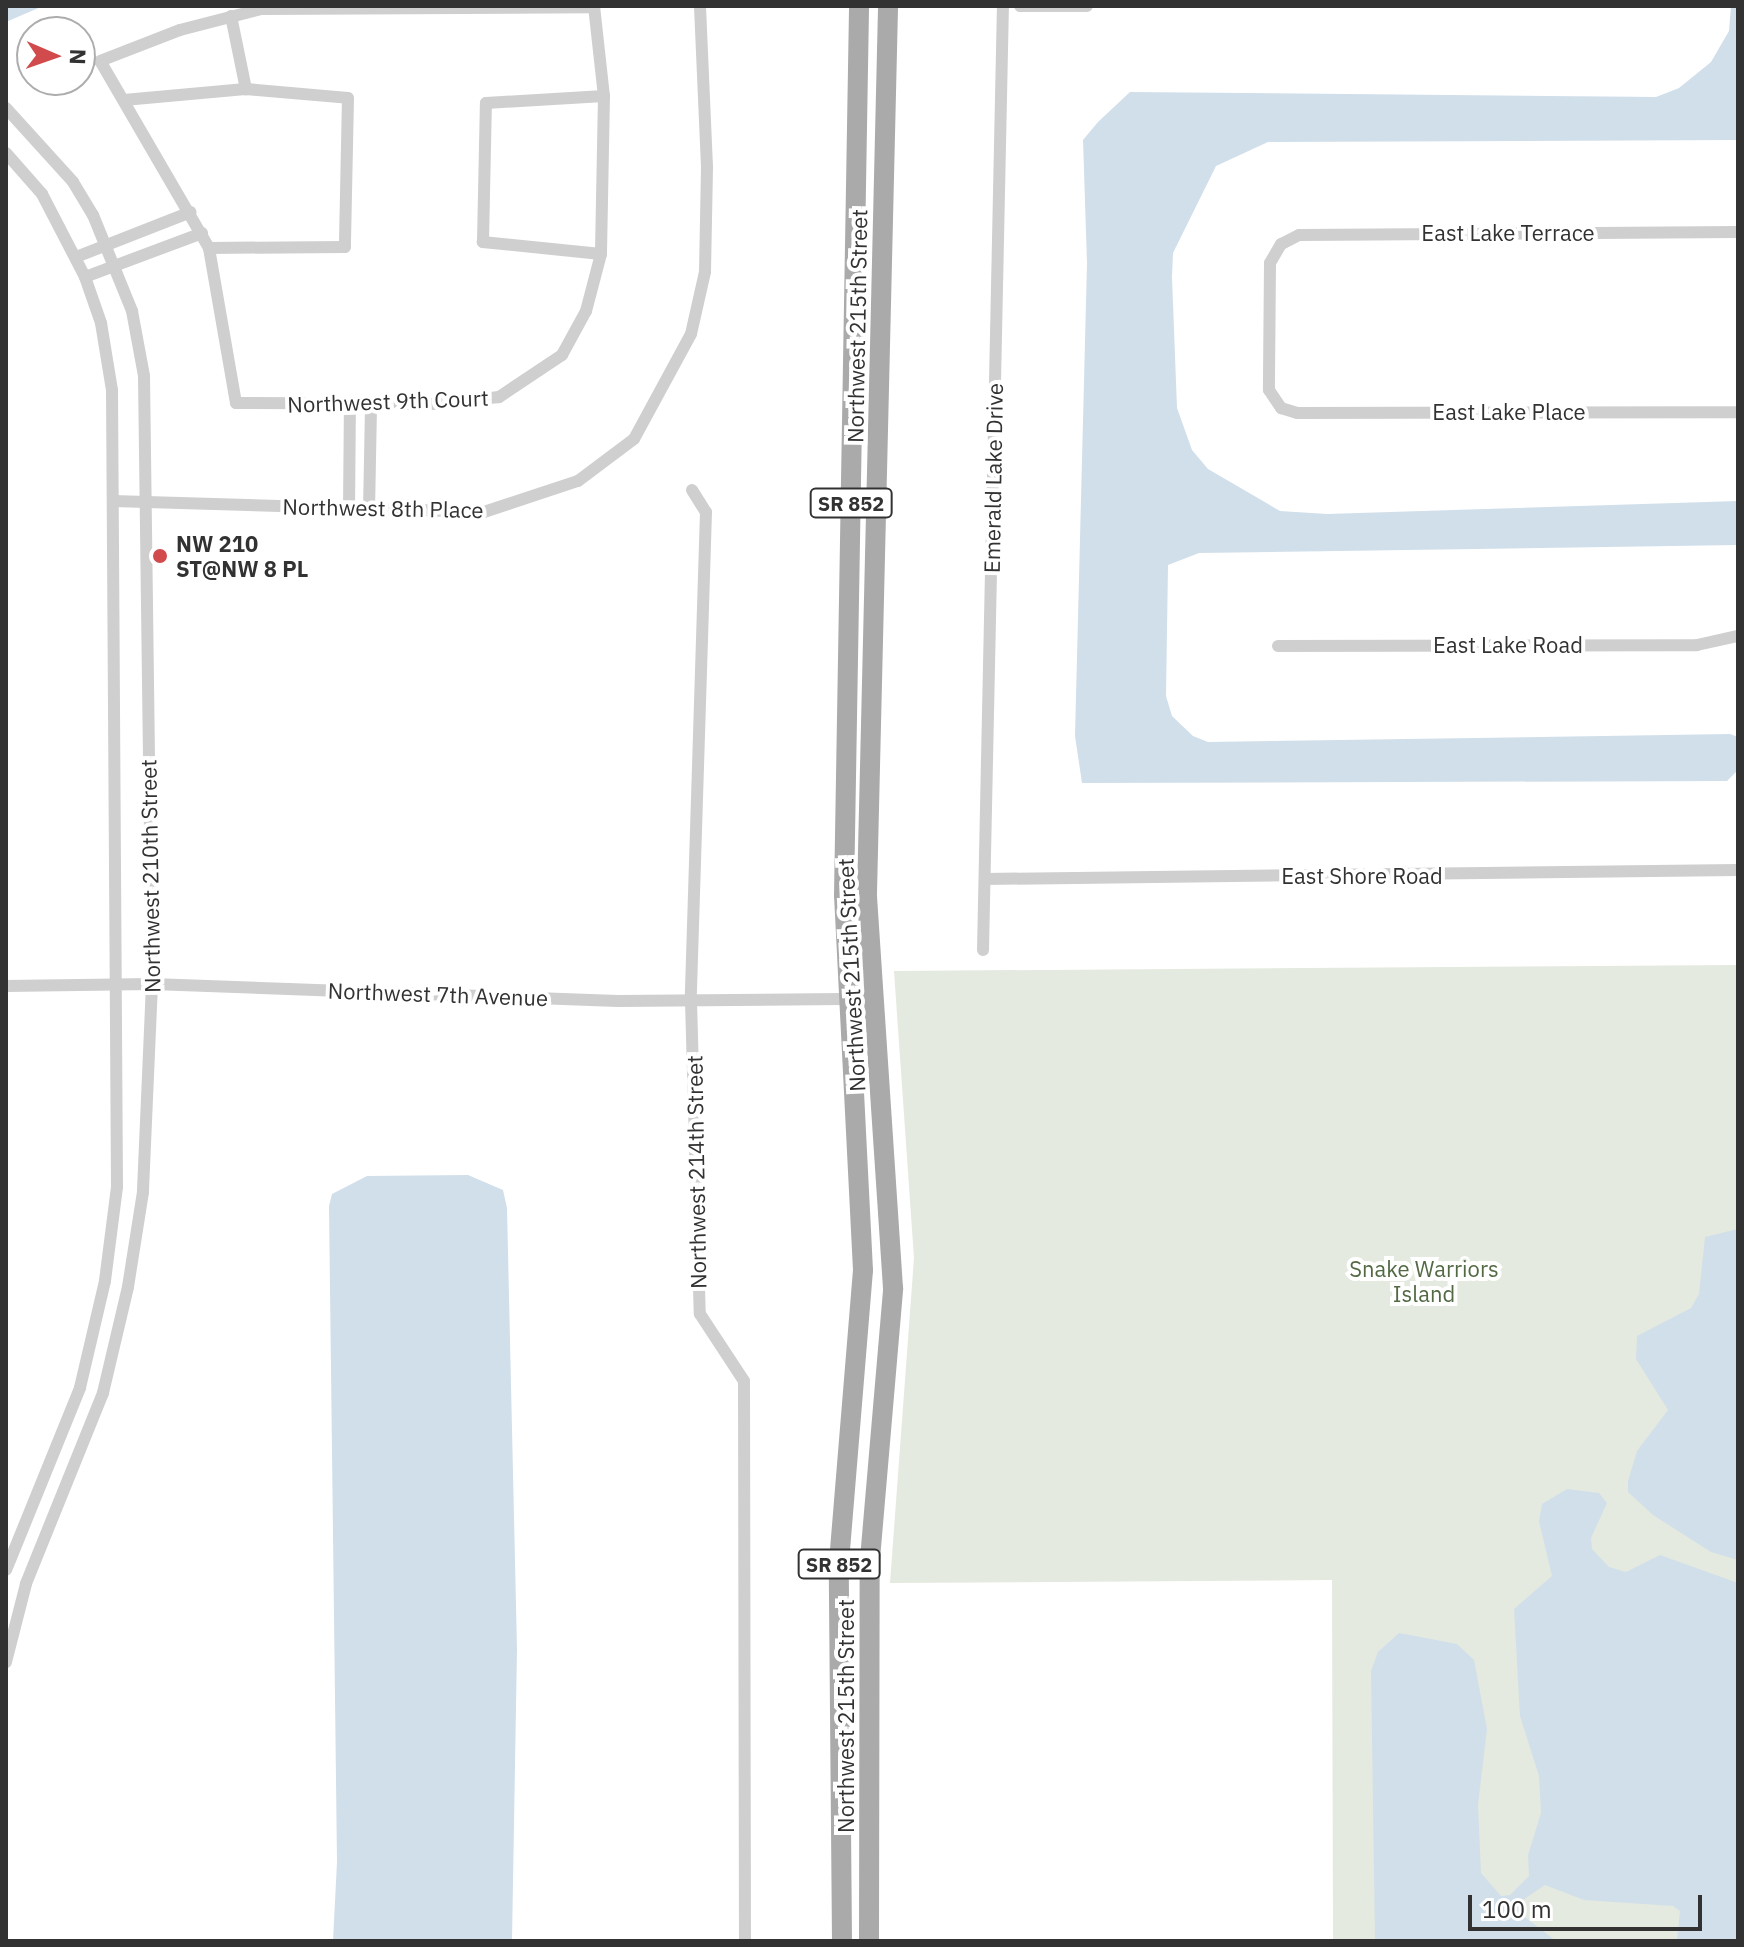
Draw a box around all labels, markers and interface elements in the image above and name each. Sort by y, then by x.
north arrow [16,16,96,96]
text: N [64,48,93,65]
street label: Northwest 215th Street [842,209,872,443]
street label: East Lake Terrace [1421,220,1595,246]
street label: Emerald Lake Drive [978,383,1008,573]
street label: Northwest 9th Court [287,384,489,418]
street label: East Lake Place [1432,399,1586,425]
road number: SR 852 [809,487,893,519]
street label: Northwest 8th Place [282,493,484,523]
place label: NW 210 ST@NW 8 PL [176,530,308,582]
marker: NW 210 ST@NW 8 PL [151,547,169,565]
street label: East Lake Road [1433,632,1583,658]
street label: Northwest 210th Street [135,759,165,993]
street label: Northwest 215th Street [832,858,870,1092]
street label: East Shore Road [1281,863,1443,889]
street label: Northwest 7th Avenue [327,977,549,1011]
street label: Northwest 214th Street [681,1055,711,1289]
park label: Snake Warriors Island [1349,1255,1499,1306]
road number: SR 852 [797,1548,881,1580]
street label: Northwest 215th Street [833,1599,859,1833]
scale bar [1472,1879,1706,1929]
text: 100 m [1482,1893,1552,1925]

